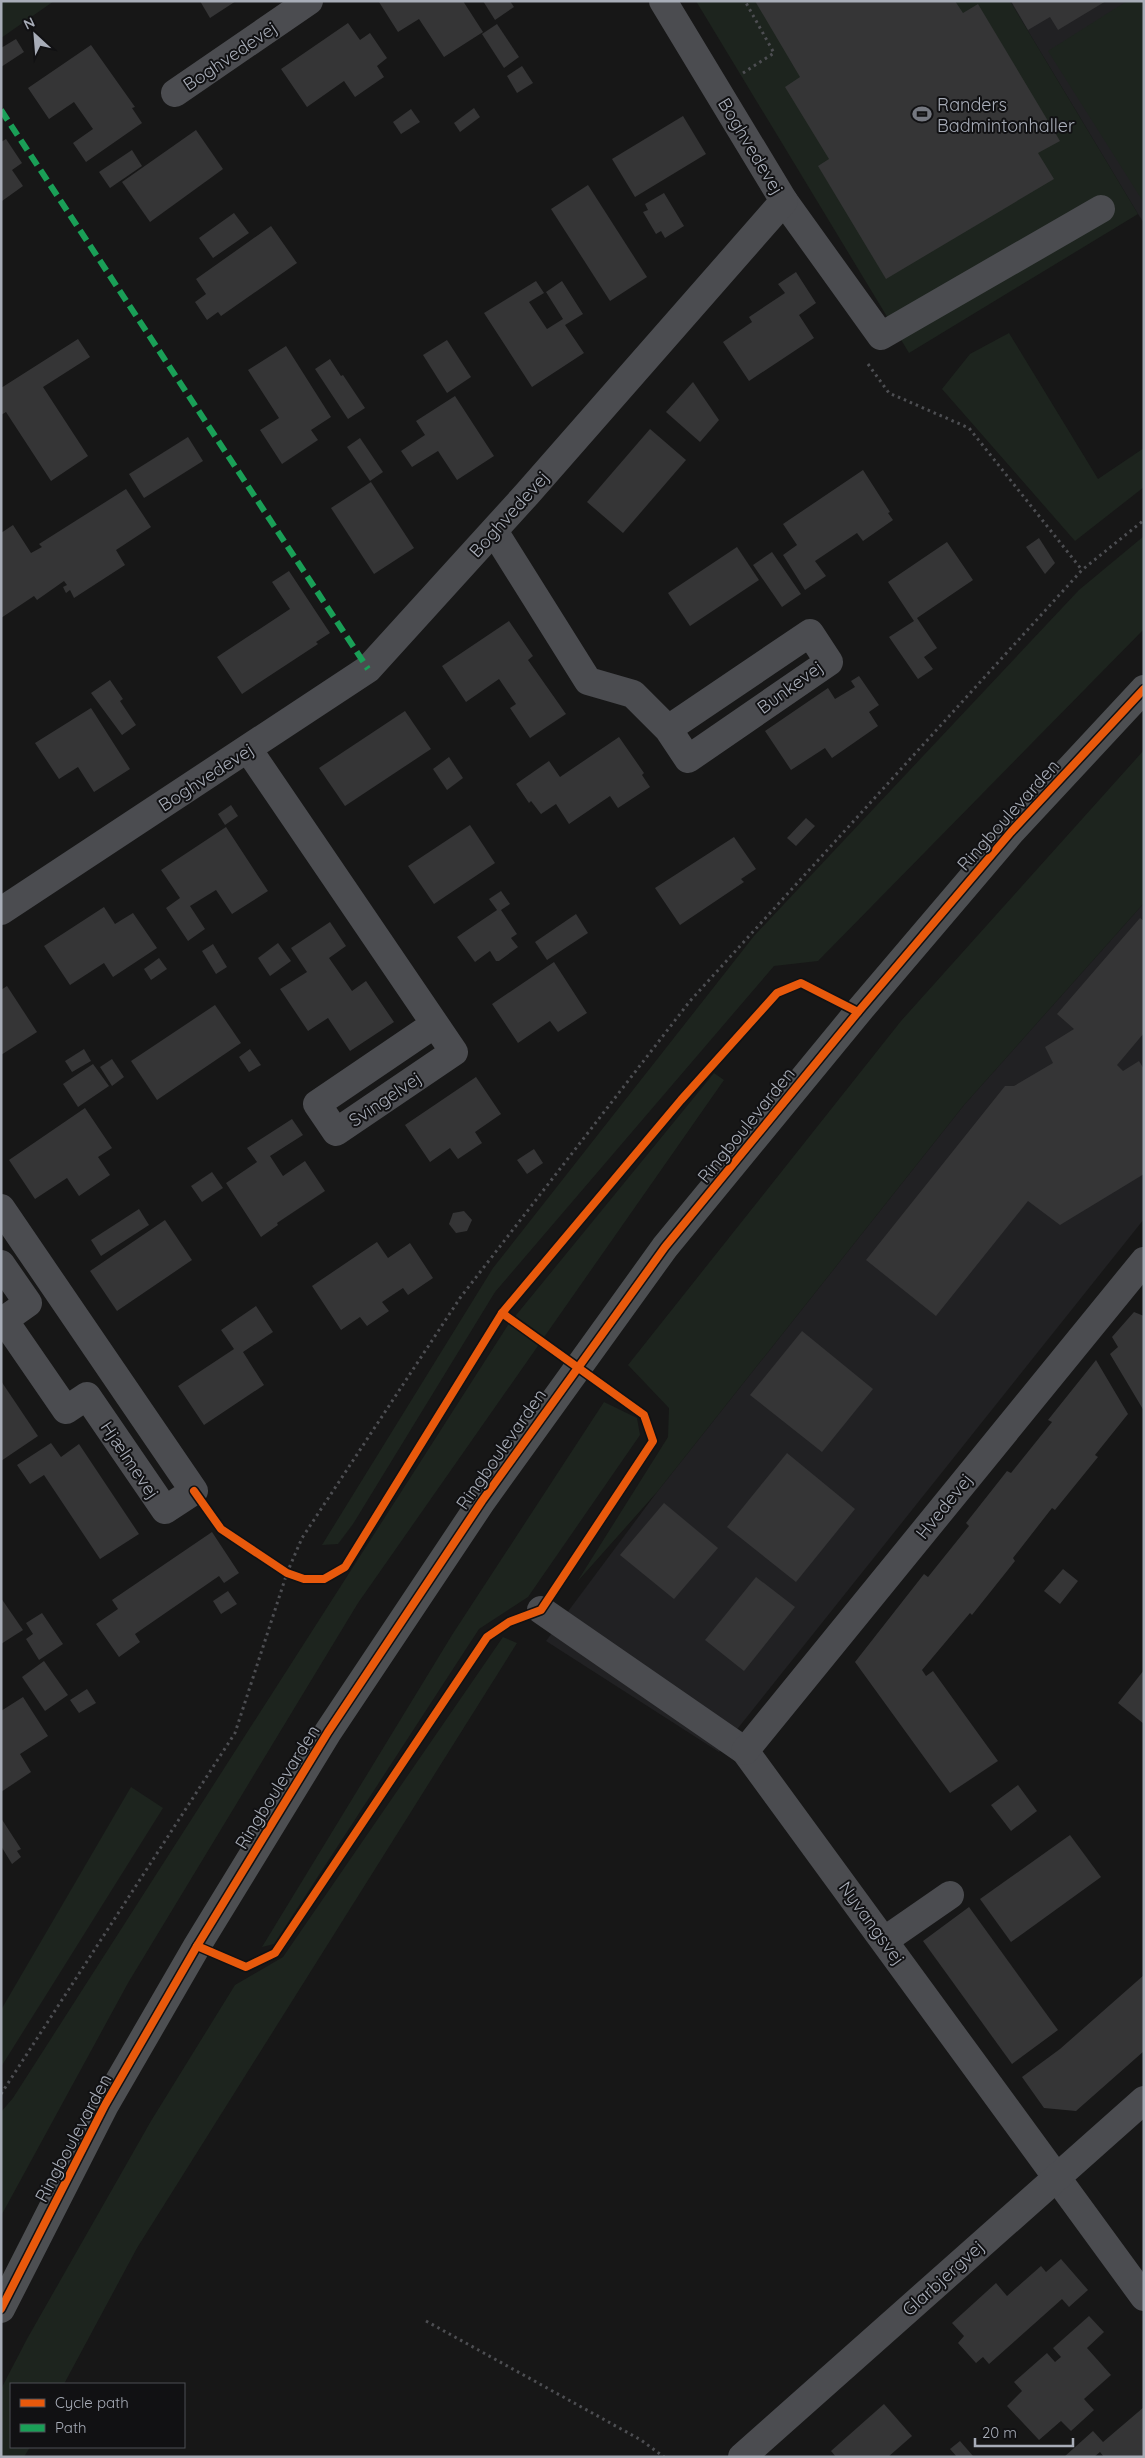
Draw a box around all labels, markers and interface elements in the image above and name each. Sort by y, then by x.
north arrow [10,10,60,60]
text: N [21,13,38,34]
street label: Boghvedevej [178,16,282,96]
street label: Boghvedevej [713,93,789,199]
place label: Randers Badmintonhaller [937,93,1075,137]
sports icon: Randers Badmintonhaller [911,103,933,125]
street label: Boghvedevej [464,466,554,562]
street label: Bunkevej [752,655,828,719]
street label: Boghvedevej [154,738,258,816]
street label: Ringboulevarden [952,755,1064,875]
street label: Ringboulevarden [692,1063,800,1187]
street label: Svingelvej [344,1066,426,1132]
street label: Ringboulevarden [451,1384,551,1514]
street label: Hjælmevej [96,1417,164,1503]
street label: Hvedevej [911,1468,977,1544]
street label: Ringboulevarden [230,1721,324,1853]
street label: Nyvangsvej [834,1877,910,1969]
street label: Ringboulevarden [30,2070,116,2206]
street label: Glarbjergvej [897,2235,989,2321]
legend [10,2383,185,2448]
text: Cycle path [55,2393,129,2412]
scale bar [975,2416,1072,2448]
text: Path [55,2418,87,2437]
text: 20 m [982,2423,1017,2442]

